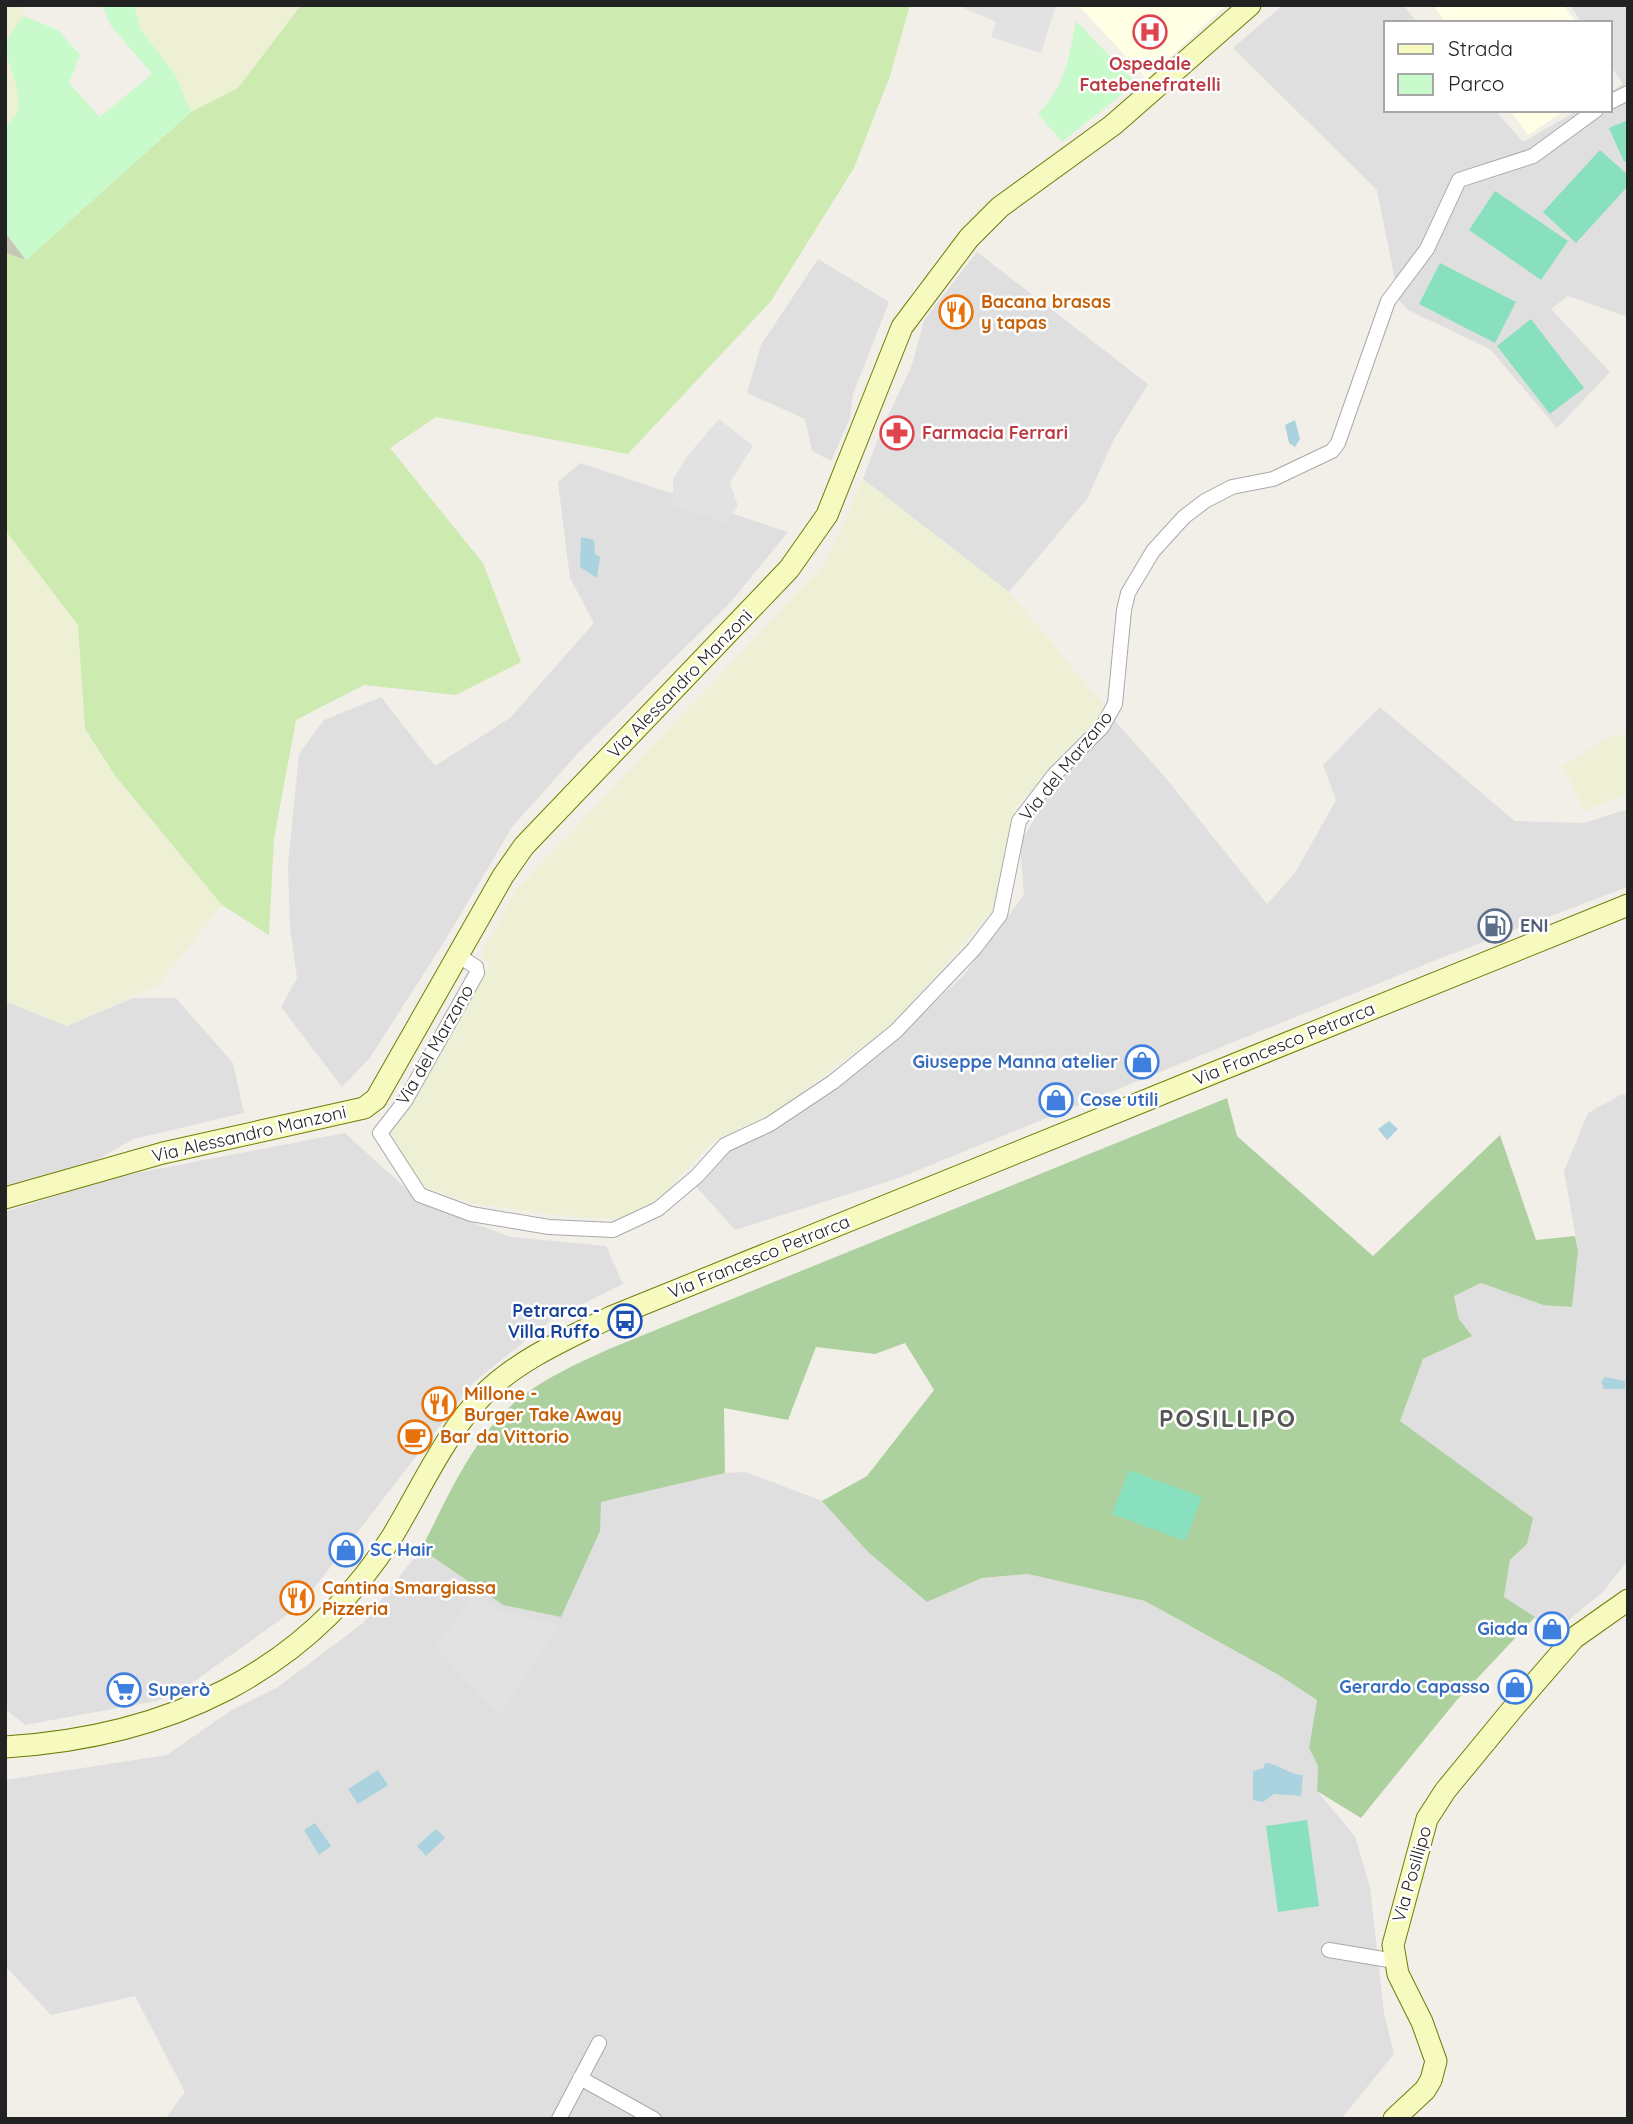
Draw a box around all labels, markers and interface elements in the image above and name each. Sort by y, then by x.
hospital icon: Ospedale Fatebenefratelli [1131,13,1169,51]
legend [1384,21,1612,112]
text: Strada [1448,35,1513,61]
place label: Ospedale Fatebenefratelli [1080,52,1220,96]
text: Parco [1448,70,1504,96]
place label: Bacana brasas y tapas [981,290,1111,334]
restaurant icon: Bacana brasas y tapas [937,293,975,331]
pharmacy icon: Farmacia Ferrari [878,414,916,452]
place label: Farmacia Ferrari [922,421,1068,444]
street label: Via Alessandro Manzoni [602,604,757,763]
street label: Via del Marzano [1014,706,1117,826]
fuel station icon: ENI [1476,907,1514,945]
place label: ENI [1520,914,1548,937]
street label: Via del Marzano [391,980,478,1109]
street label: Via Francesco Petrarca [1190,997,1378,1091]
shop icon: Giuseppe Manna atelier [1123,1043,1161,1081]
place label: Giuseppe Manna atelier [913,1050,1118,1073]
shop icon: Cose utili [1037,1081,1075,1119]
place label: Cose utili [1080,1088,1158,1111]
street label: Via Alessandro Manzoni [149,1100,348,1167]
street label: Via Francesco Petrarca [665,1210,853,1304]
place label: Petrarca - Villa Ruffo [508,1299,600,1343]
bus stop icon: Petrarca - Villa Ruffo [606,1302,644,1340]
place label: Millone - Burger Take Away [464,1382,622,1426]
restaurant icon: Millone - Burger Take Away [420,1385,458,1423]
district label: POSILLIPO [1159,1403,1297,1433]
cafe icon: Bar da Vittorio [396,1418,434,1456]
place label: Bar da Vittorio [440,1425,569,1448]
shop icon: SC Hair [327,1531,365,1569]
place label: SC Hair [370,1538,434,1561]
place label: Cantina Smargiassa Pizzeria [322,1576,496,1620]
restaurant icon: Cantina Smargiassa Pizzeria [278,1579,316,1617]
shop icon: Giada [1533,1610,1571,1648]
place label: Giada [1477,1617,1528,1640]
shop icon: Gerardo Capasso [1496,1668,1534,1706]
supermarket icon: Superò [105,1671,143,1709]
place label: Gerardo Capasso [1339,1675,1490,1698]
place label: Superò [148,1678,210,1701]
street label: Via Posillipo [1387,1823,1436,1925]

